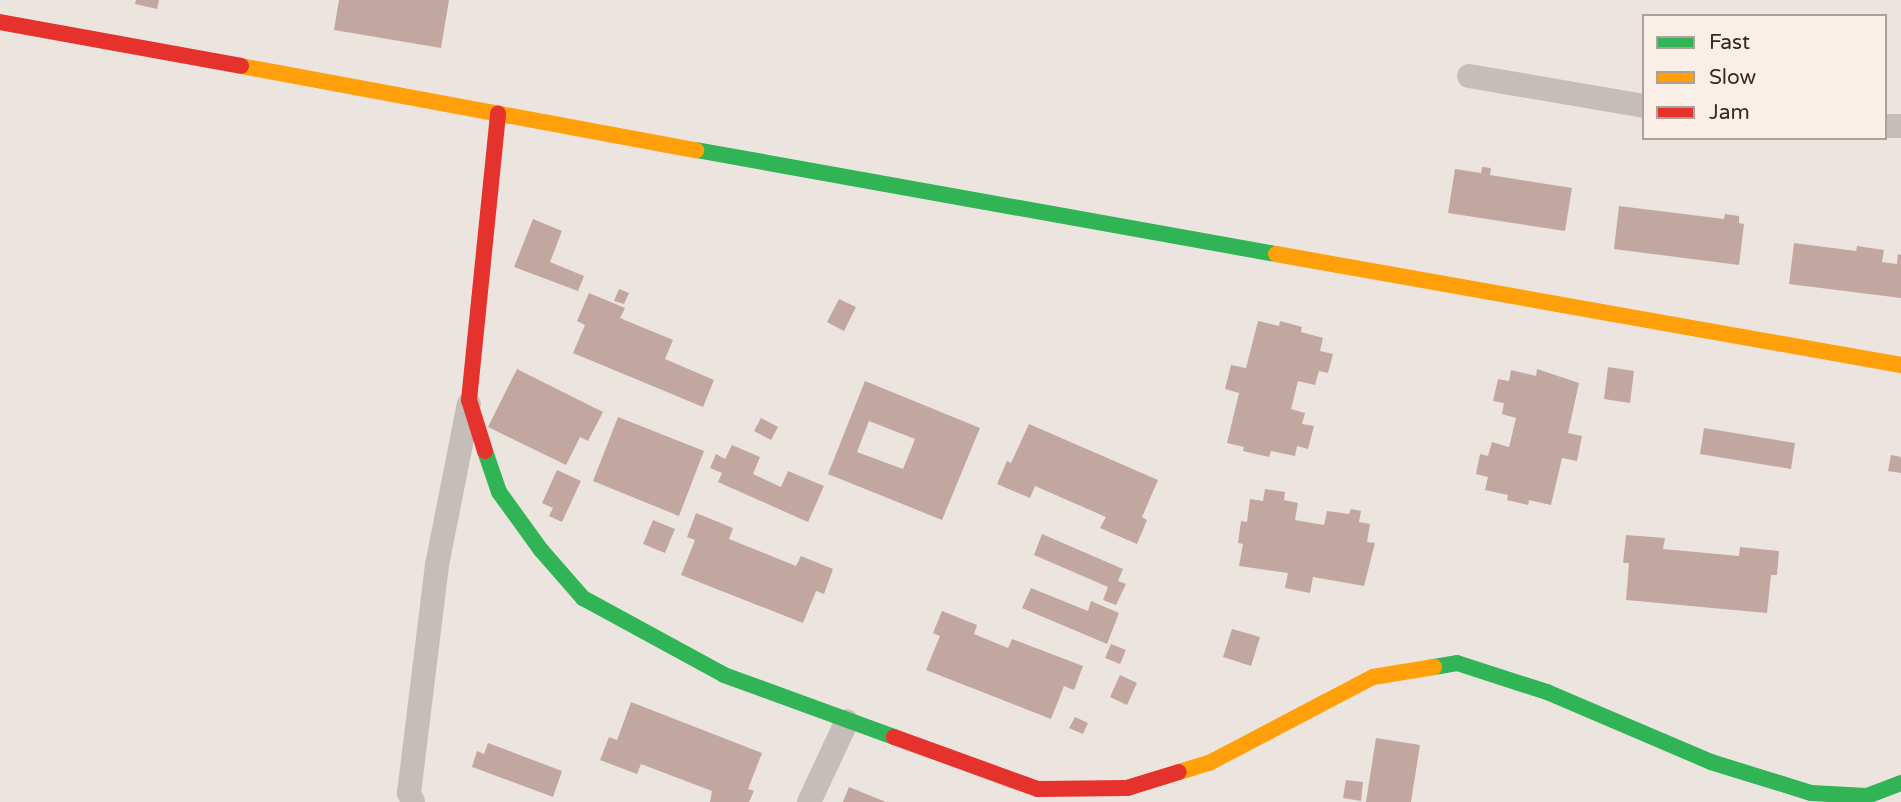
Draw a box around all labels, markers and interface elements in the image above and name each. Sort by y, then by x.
legend [1642,14,1887,140]
text: Fast [1709,30,1750,55]
text: Slow [1709,65,1756,90]
text: Jam [1709,100,1750,125]

